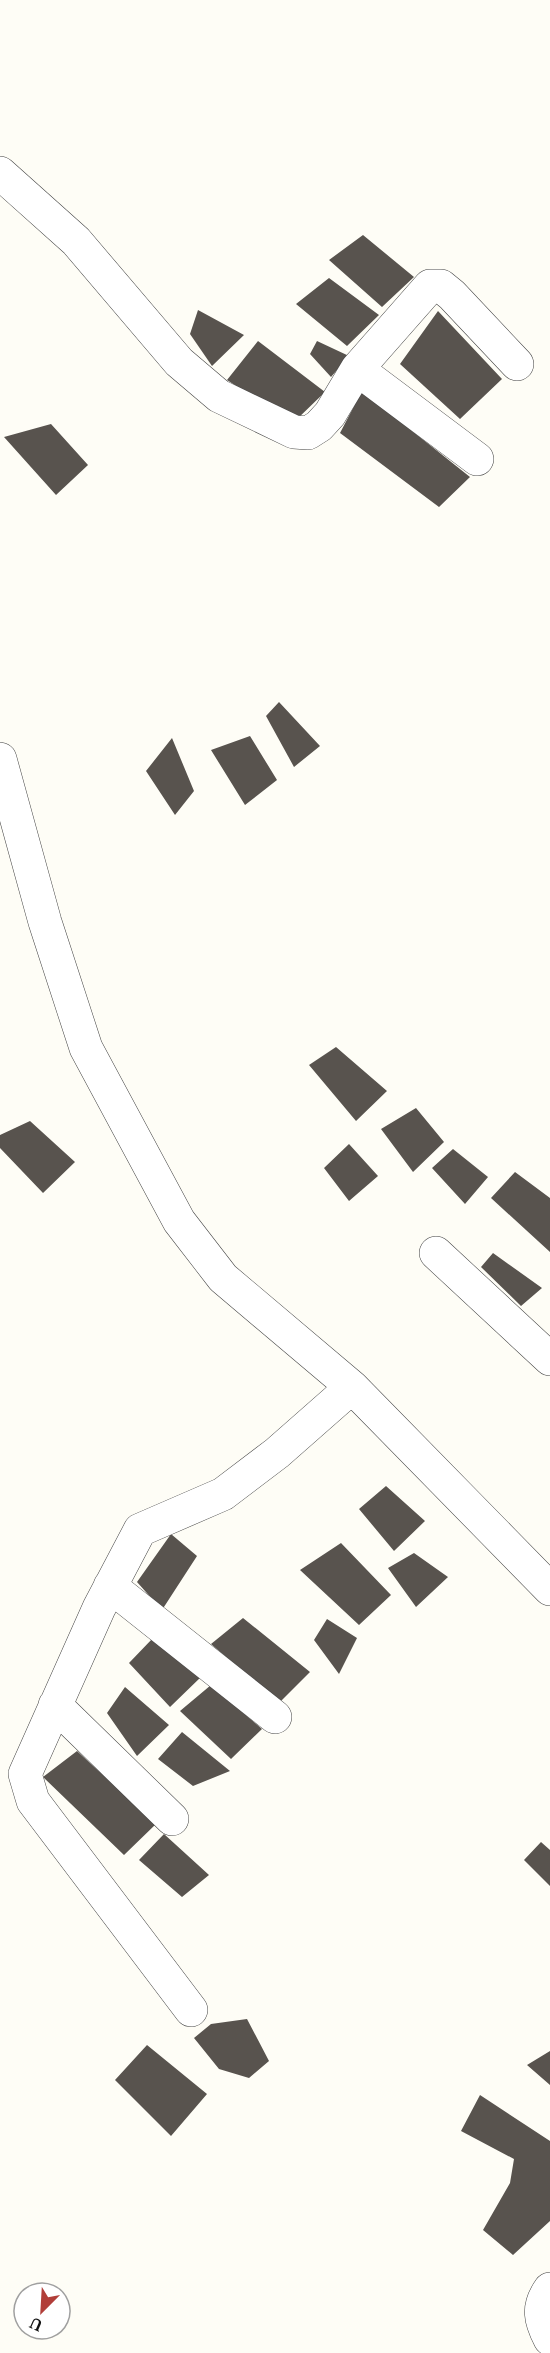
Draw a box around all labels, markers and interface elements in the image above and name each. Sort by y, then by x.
north arrow [12,2281,72,2341]
text: U [26,2312,46,2337]

